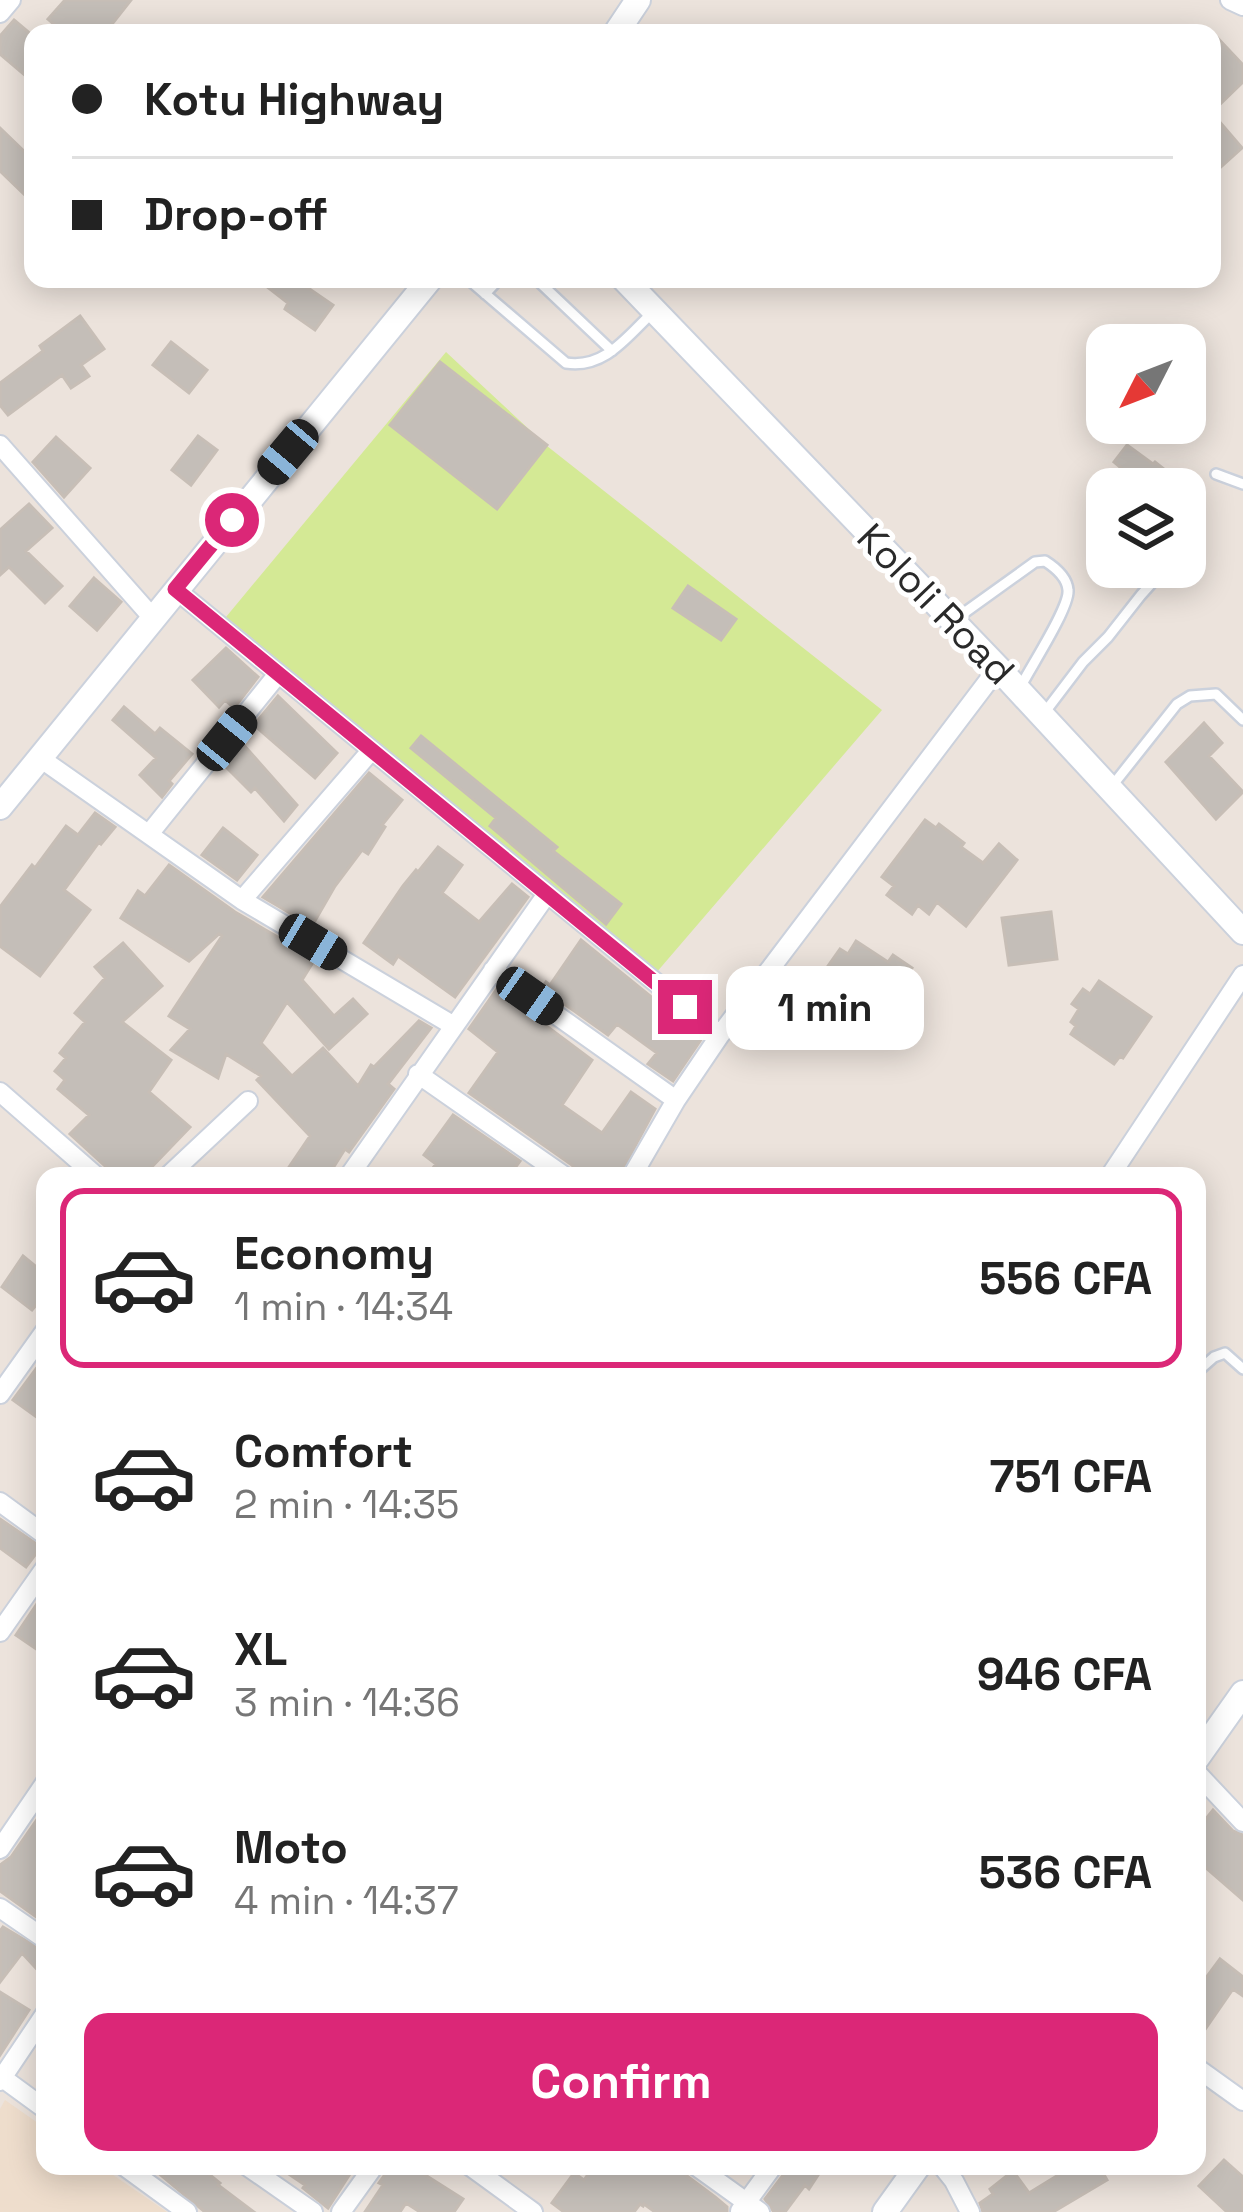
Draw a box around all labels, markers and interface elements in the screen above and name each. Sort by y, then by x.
text: Kotu Highway [144,71,444,128]
text: Drop-off [144,186,328,243]
north arrow [1086,324,1206,444]
map controls [1086,324,1206,588]
car [251,413,325,491]
button: layers [1086,468,1206,588]
route start [205,493,259,547]
street label: Kololi Road [847,513,1025,695]
car [190,699,264,777]
car [273,908,353,976]
car [490,961,570,1031]
callout: 1 min [727,965,925,1049]
route end [658,980,712,1034]
text: 1 min [777,983,873,1032]
icon: car [90,1224,198,1332]
text: Economy [234,1225,434,1282]
text: 556 CFA [979,1250,1152,1307]
text: 1 min · 14:34 [234,1282,453,1331]
icon: car [90,1422,198,1530]
text: Comfort [234,1423,413,1480]
text: 751 CFA [990,1448,1152,1505]
text: 2 min · 14:35 [234,1480,459,1529]
icon: car [90,1620,198,1728]
text: XL [234,1621,287,1678]
text: 946 CFA [977,1646,1152,1703]
text: 3 min · 14:36 [234,1678,460,1727]
icon: car [90,1818,198,1926]
text: Moto [234,1819,348,1876]
text: 536 CFA [979,1844,1152,1901]
text: 4 min · 14:37 [234,1876,459,1925]
button: Confirm [84,2013,1158,2151]

